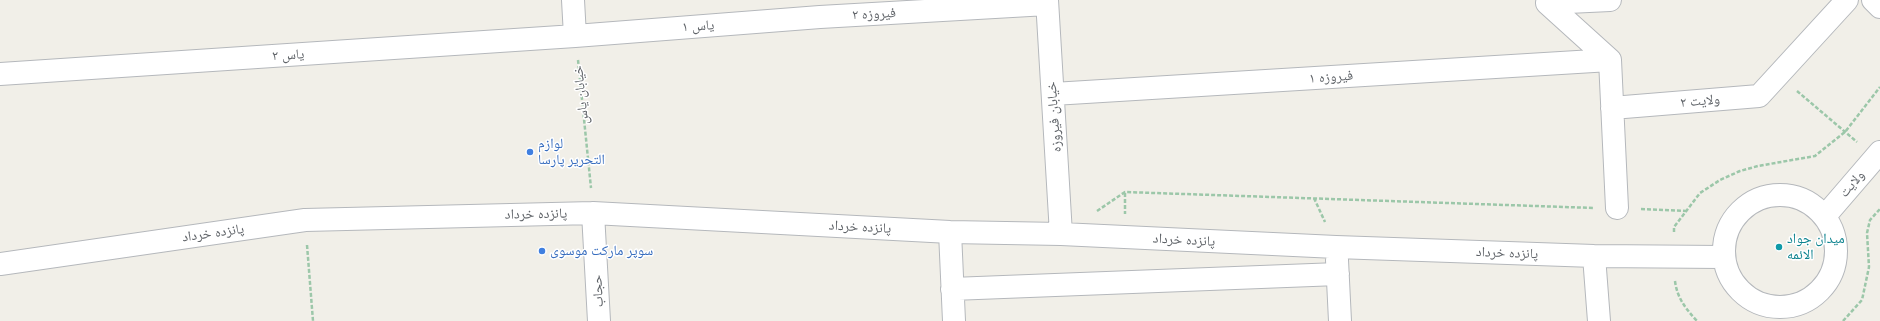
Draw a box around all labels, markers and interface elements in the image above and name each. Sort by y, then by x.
street label: فیروزه ۲ [852,4,896,24]
street label: یاس ۱ [681,16,715,36]
street label: یاس ۲ [271,45,305,65]
street label: خیابان یاس [570,65,592,125]
street label: فیروزه ۱ [1308,67,1354,87]
street label: خیابان فیروزه [1043,81,1065,153]
street label: ولایت ۲ [1679,91,1721,111]
place label: لوازم التحریر پارسا [538,136,605,168]
marker: لوازم التحریر پارسا [525,147,535,157]
street label: ولایت [1836,167,1868,201]
street label: پانزده خرداد [505,205,567,223]
street label: پانزده خرداد [828,217,892,237]
street label: پانزده خرداد [181,220,245,246]
street label: پانزده خرداد [1152,230,1216,250]
place label: میدان جواد الائمه [1787,231,1845,264]
marker: میدان جواد الائمه [1774,242,1784,252]
place label: سوپر مارکت موسوی [550,243,653,259]
street label: پانزده خرداد [1476,244,1538,262]
marker: سوپر مارکت موسوی [537,246,547,256]
street label: حجاب [589,274,607,308]

